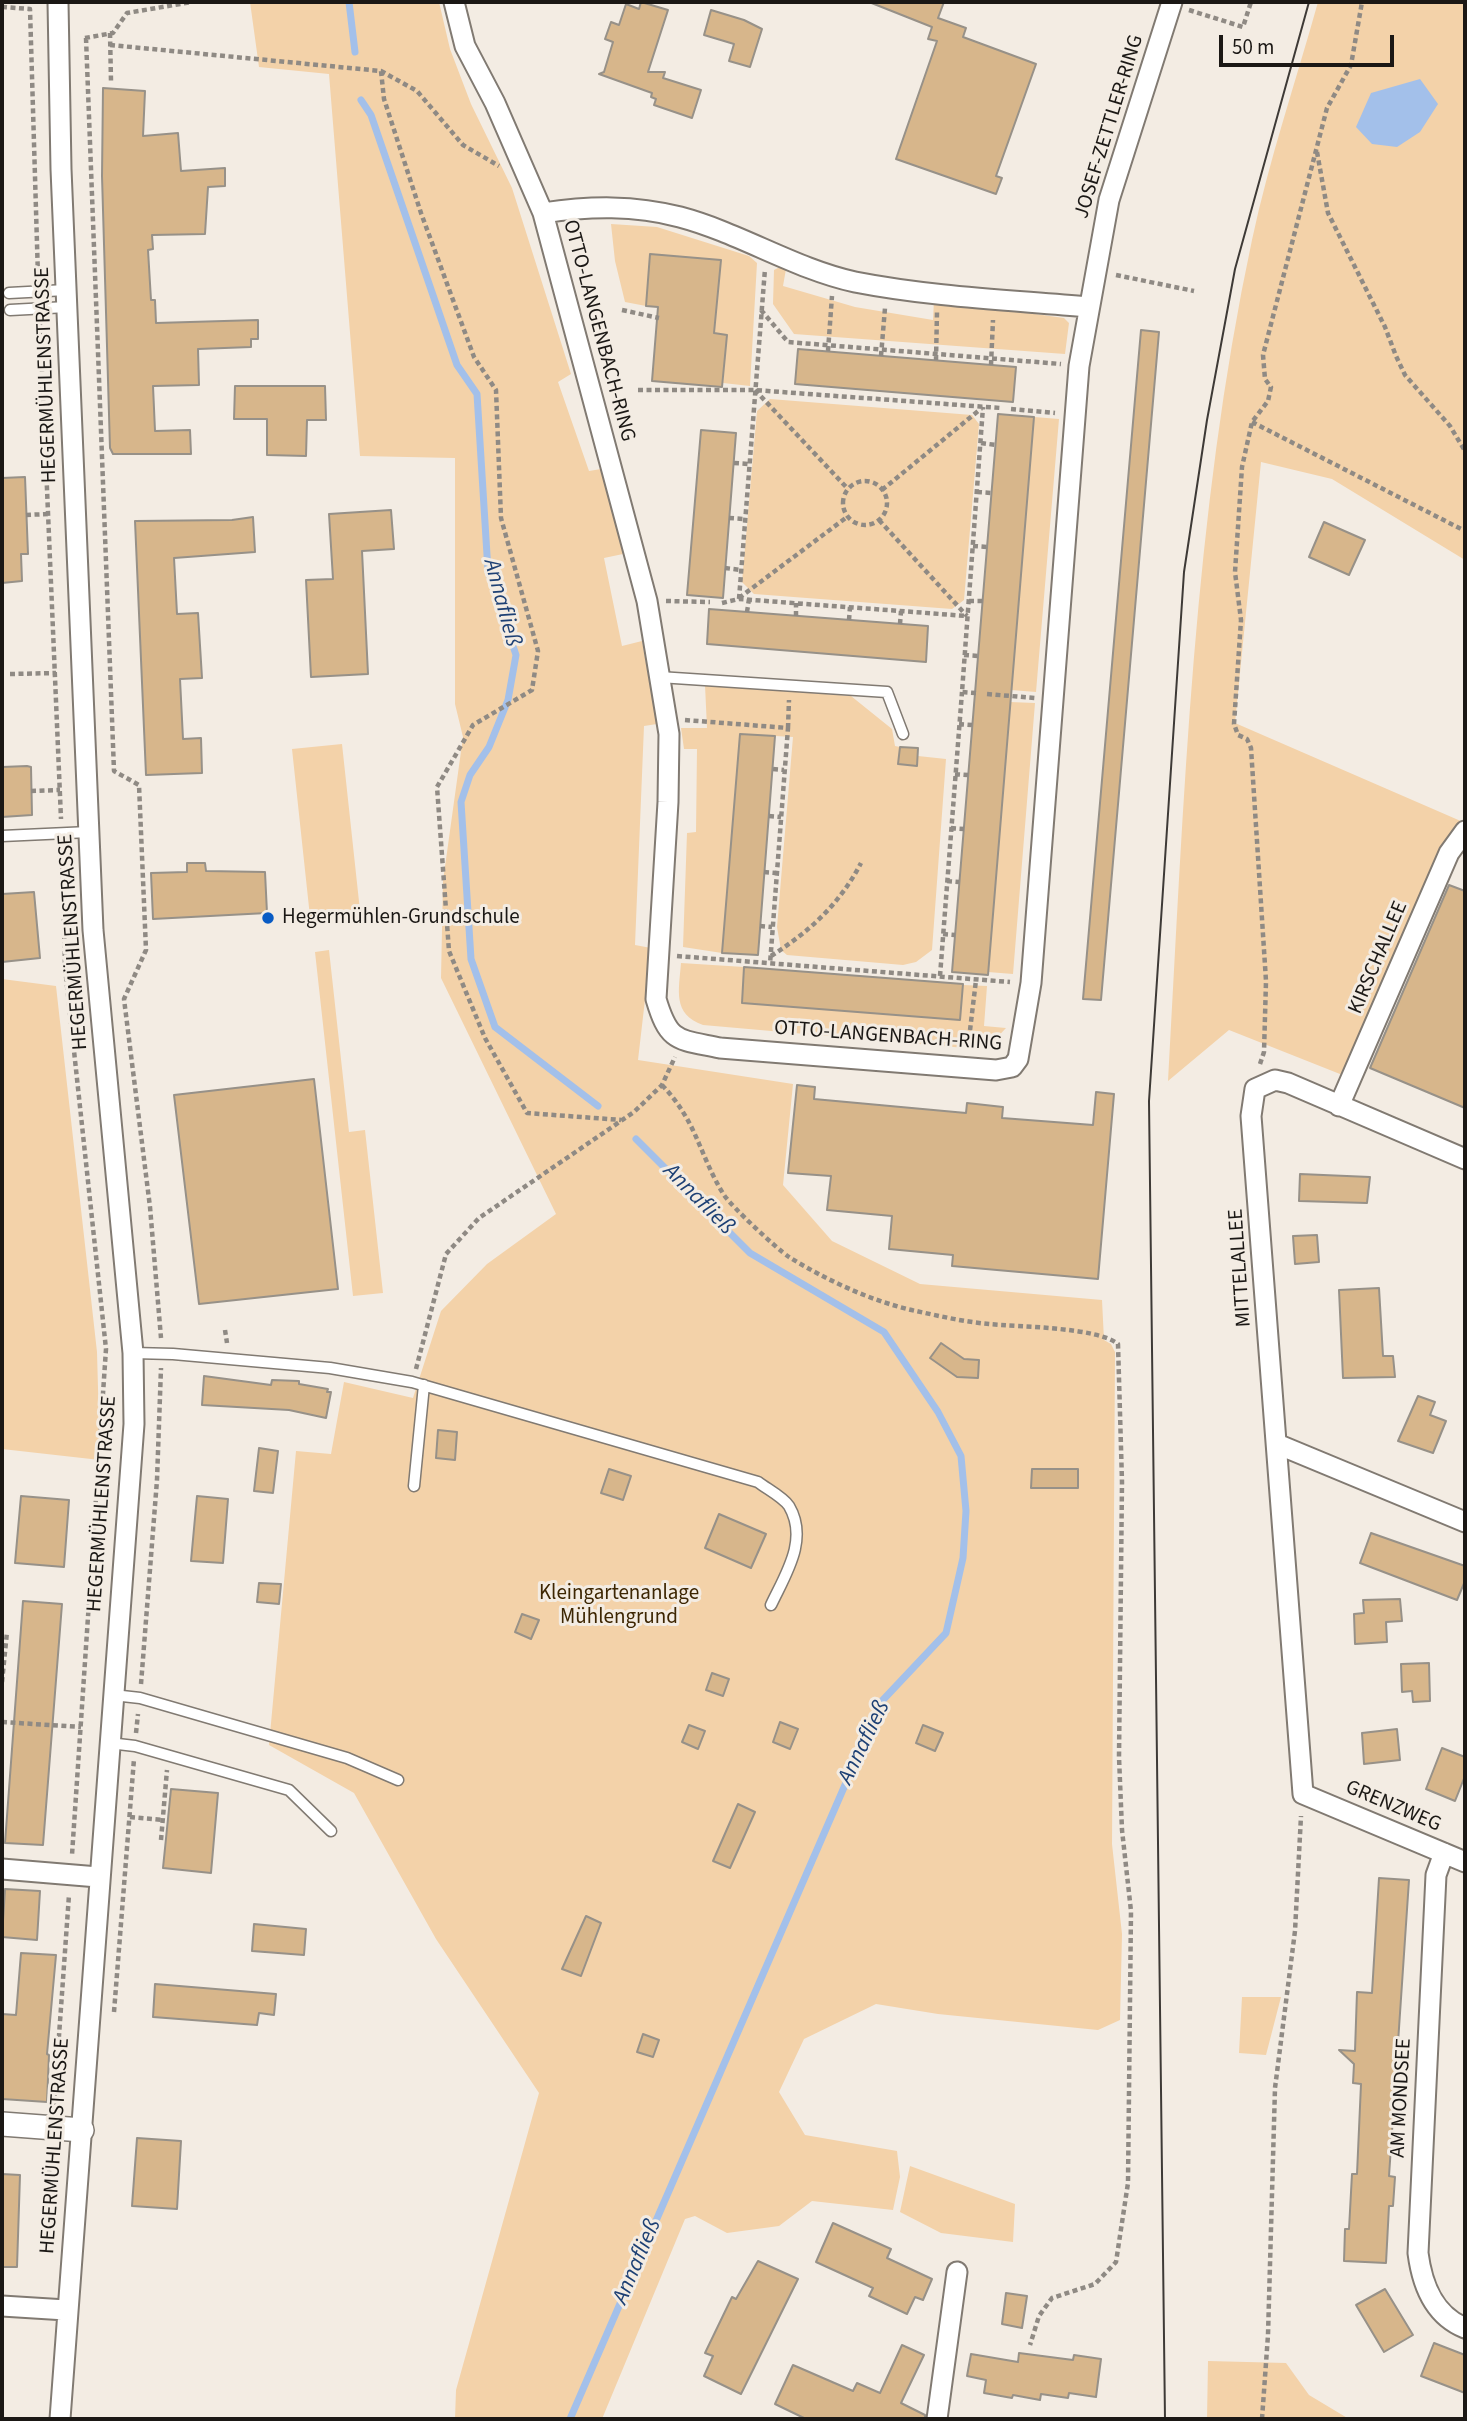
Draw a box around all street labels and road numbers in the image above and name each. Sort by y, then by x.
street label: JOSEF-ZETTLER-RING [1070,32,1150,222]
street label: OTTO-LANGENBACH-RING [556,217,640,445]
street label: HEGERMÜHLENSTRASSE [31,266,63,484]
street label: HEGERMÜHLENSTRASSE [54,833,94,1051]
street label: KIRSCHALLEE [1344,898,1414,1018]
street label: OTTO-LANGENBACH-RING [773,1016,1003,1058]
street label: MITTELALLEE [1224,1208,1258,1328]
street label: HEGERMÜHLENSTRASSE [83,1395,123,1613]
street label: GRENZWEG [1341,1776,1445,1838]
street label: HEGERMÜHLENSTRASSE [36,2037,76,2255]
street label: AM MONDSEE [1386,2037,1418,2159]

